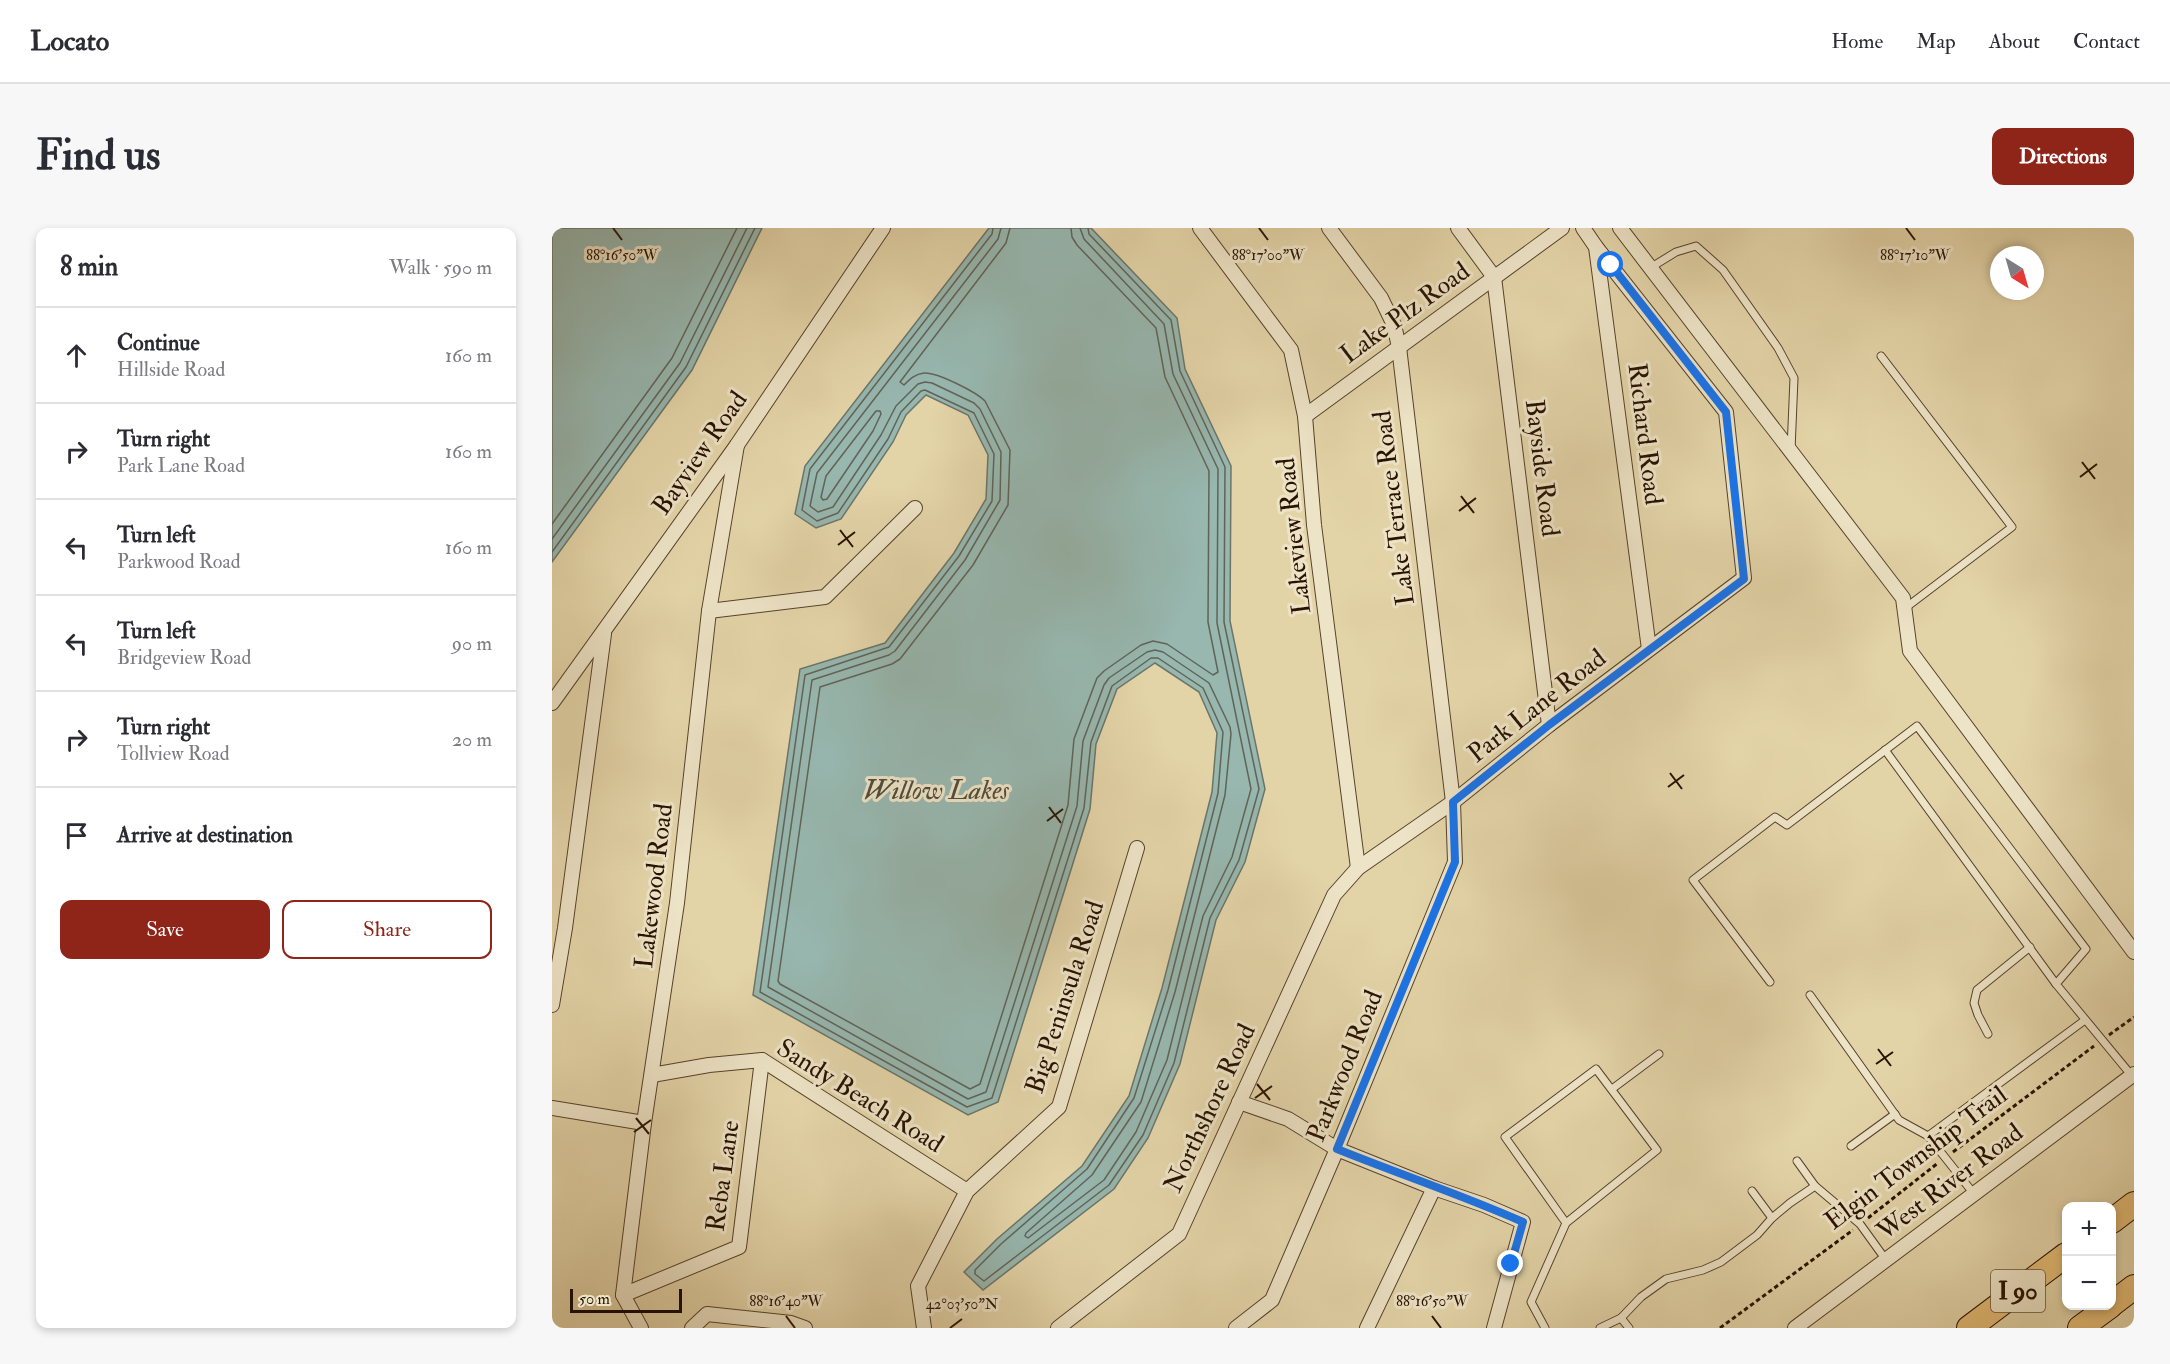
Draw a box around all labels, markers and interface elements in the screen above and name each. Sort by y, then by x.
text: Locato [30,24,109,59]
text: Home [1831,28,1883,55]
text: Map [1916,28,1956,55]
text: About [1989,28,2040,55]
text: Contact [2073,28,2140,55]
button: Directions [1992,128,2134,185]
text: Find us [36,130,160,182]
text: 88°16'50"W [586,246,659,265]
text: 88°17'00"W [1232,246,1305,265]
text: 88°17'10"W [1880,246,1951,265]
north arrow [1990,246,2044,300]
text: 8 min [60,251,118,283]
route start [1597,251,1623,277]
text: Walk · 590 m [389,255,492,280]
street label: Lake Plz Road [1334,255,1476,371]
text: Continue [117,329,200,357]
icon: ahead [60,339,93,372]
text: 160 m [445,343,492,368]
text: Hillside Road [117,357,225,382]
street label: Richard Road [1620,361,1670,507]
street label: Bayview Road [646,385,754,521]
street label: Bayside Road [1518,398,1566,539]
street label: Lake Terrace Road [1366,409,1422,607]
text: Turn right [117,425,210,453]
icon: right [60,435,93,468]
text: 160 m [445,439,492,464]
text: Park Lane Road [117,453,245,478]
street label: Lakeview Road [1270,456,1318,616]
text: Turn left [117,521,196,549]
icon: left [60,531,93,564]
text: 160 m [445,535,492,560]
text: Parkwood Road [117,549,241,574]
text: Turn left [117,617,196,645]
icon: left [60,627,93,660]
text: 90 m [452,631,492,656]
street label: Park Lane Road [1462,642,1613,770]
text: Bridgeview Road [117,645,251,670]
text: Turn right [117,713,210,741]
icon: right [60,723,93,756]
text: 20 m [452,727,492,752]
text: Tollview Road [117,741,230,766]
water label: Willow Lakes [863,774,1009,807]
street label: Lakewood Road [628,801,680,970]
icon: arrive [60,819,93,852]
text: Arrive at destination [117,821,293,849]
street label: Big Peninsula Road [1019,896,1111,1097]
button: Save [60,900,270,959]
button: Share [282,900,492,959]
street label: Parkwood Road [1300,985,1390,1146]
street label: Northshore Road [1157,1018,1263,1197]
street label: Sandy Beach Road [771,1032,950,1160]
street label: Elgin Township Trail [1818,1079,2014,1238]
street label: West River Road [1870,1117,2030,1248]
street label: Reba Lane [699,1118,747,1234]
map controls [2062,1202,2116,1310]
button: + [2062,1202,2116,1256]
route end [1497,1250,1523,1276]
button: − [2062,1256,2116,1310]
road number: I 90 [1991,1270,2045,1312]
scale bar [570,1286,682,1314]
text: 50 m [579,1289,610,1309]
text: 88°16'40"W [749,1292,824,1311]
text: 88°16'50"W [1396,1292,1469,1311]
text: 42°03'50"N [926,1295,999,1314]

